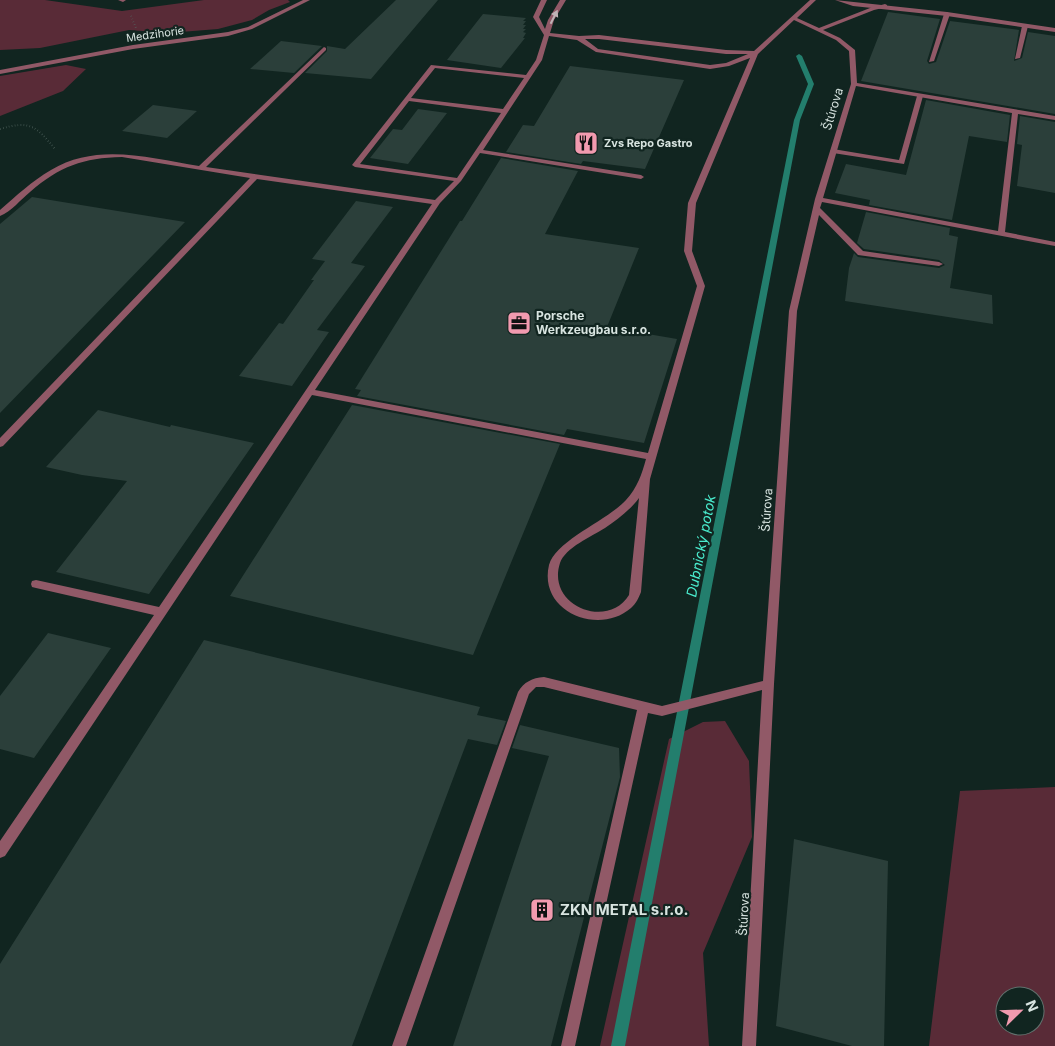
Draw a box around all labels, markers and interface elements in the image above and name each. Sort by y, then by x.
one-way arrow [550,9,558,24]
street label: Medzihorie [125,23,185,45]
street label: Štúrova [819,86,846,132]
restaurant icon: Zvs Repo Gastro [573,130,599,156]
place label: Zvs Repo Gastro [604,136,693,150]
place label: Porsche Werkzeugbau s.r.o. [536,308,651,337]
office icon: Porsche Werkzeugbau s.r.o. [506,310,532,336]
street label: Štúrova [758,488,775,532]
water label: Dubnický potok [682,493,719,598]
street label: Štúrova [735,892,752,936]
building icon: ZKN METAL s.r.o. [529,897,555,923]
place label: ZKN METAL s.r.o. [560,900,689,919]
north arrow [995,986,1045,1036]
text: N [1023,997,1042,1014]

